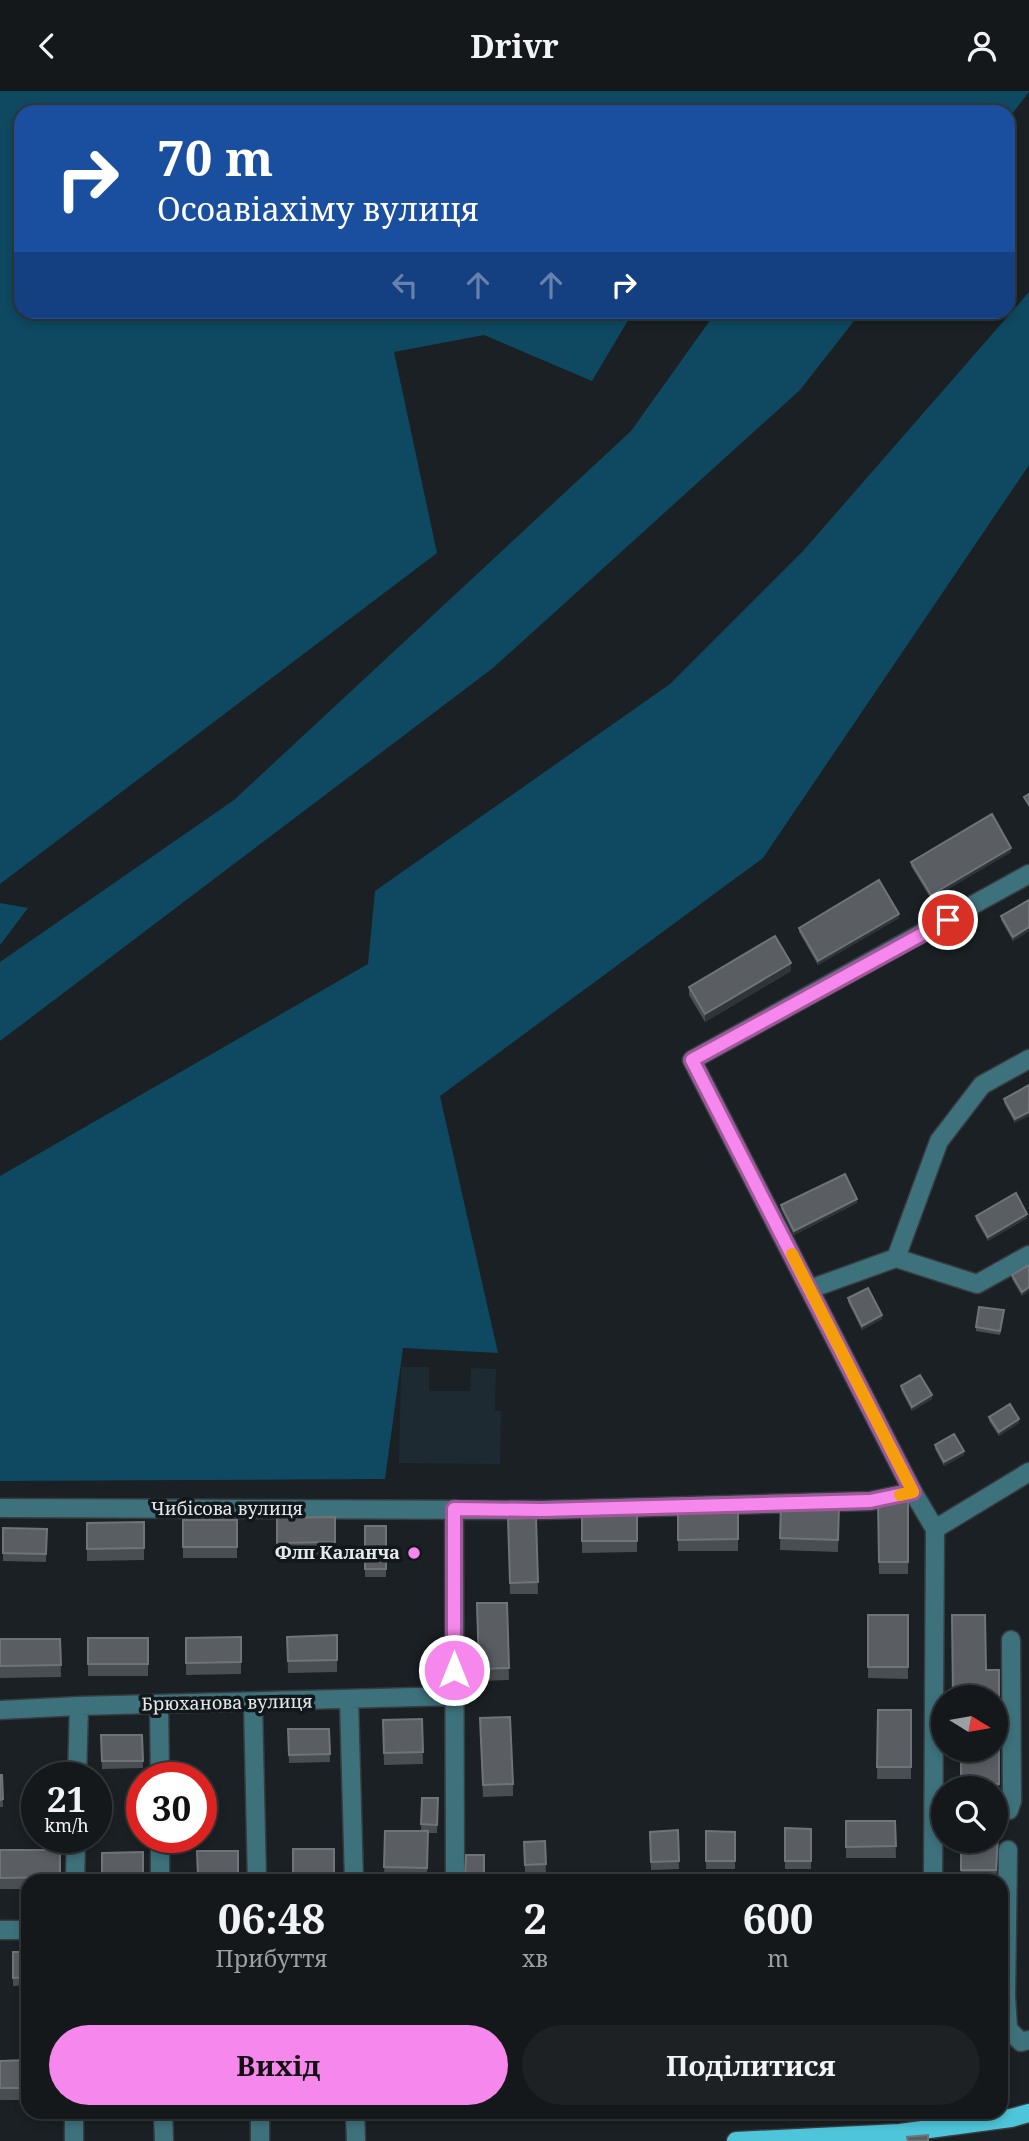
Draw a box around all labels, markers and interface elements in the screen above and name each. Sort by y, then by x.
text: Drivr [470,24,559,67]
icon: back [28,27,66,65]
icon: person [963,27,1001,65]
text: 70 m [157,124,273,190]
icon: right [42,133,133,224]
text: Осоавіахіму вулиця [157,187,479,230]
icon: left [386,266,424,304]
icon: ahead [459,266,497,304]
icon: ahead [532,266,570,304]
icon: right [605,266,643,304]
pin [918,890,978,950]
icon: arrive [929,901,967,939]
street label: Чибісова вулиця [151,1496,303,1520]
place label: Флп Каланча [275,1540,400,1564]
marker: Флп Каланча [406,1545,422,1561]
position arrow [417,1633,491,1707]
north arrow [931,1685,1008,1762]
map controls [931,1685,1008,1853]
street label: Брюханова вулиця [141,1689,313,1715]
speed limit sign: 30 [126,1762,217,1853]
text: 21 [47,1775,86,1822]
button: search [931,1776,1008,1853]
text: km/h [44,1813,89,1837]
text: 06:48 [218,1889,325,1946]
text: 2 [523,1889,547,1946]
text: 600 [742,1889,814,1946]
text: Прибуття [215,1942,328,1974]
text: хв [522,1942,548,1974]
text: m [767,1942,789,1974]
button: Вихід [49,2025,508,2105]
button: Поділитися [522,2025,980,2105]

